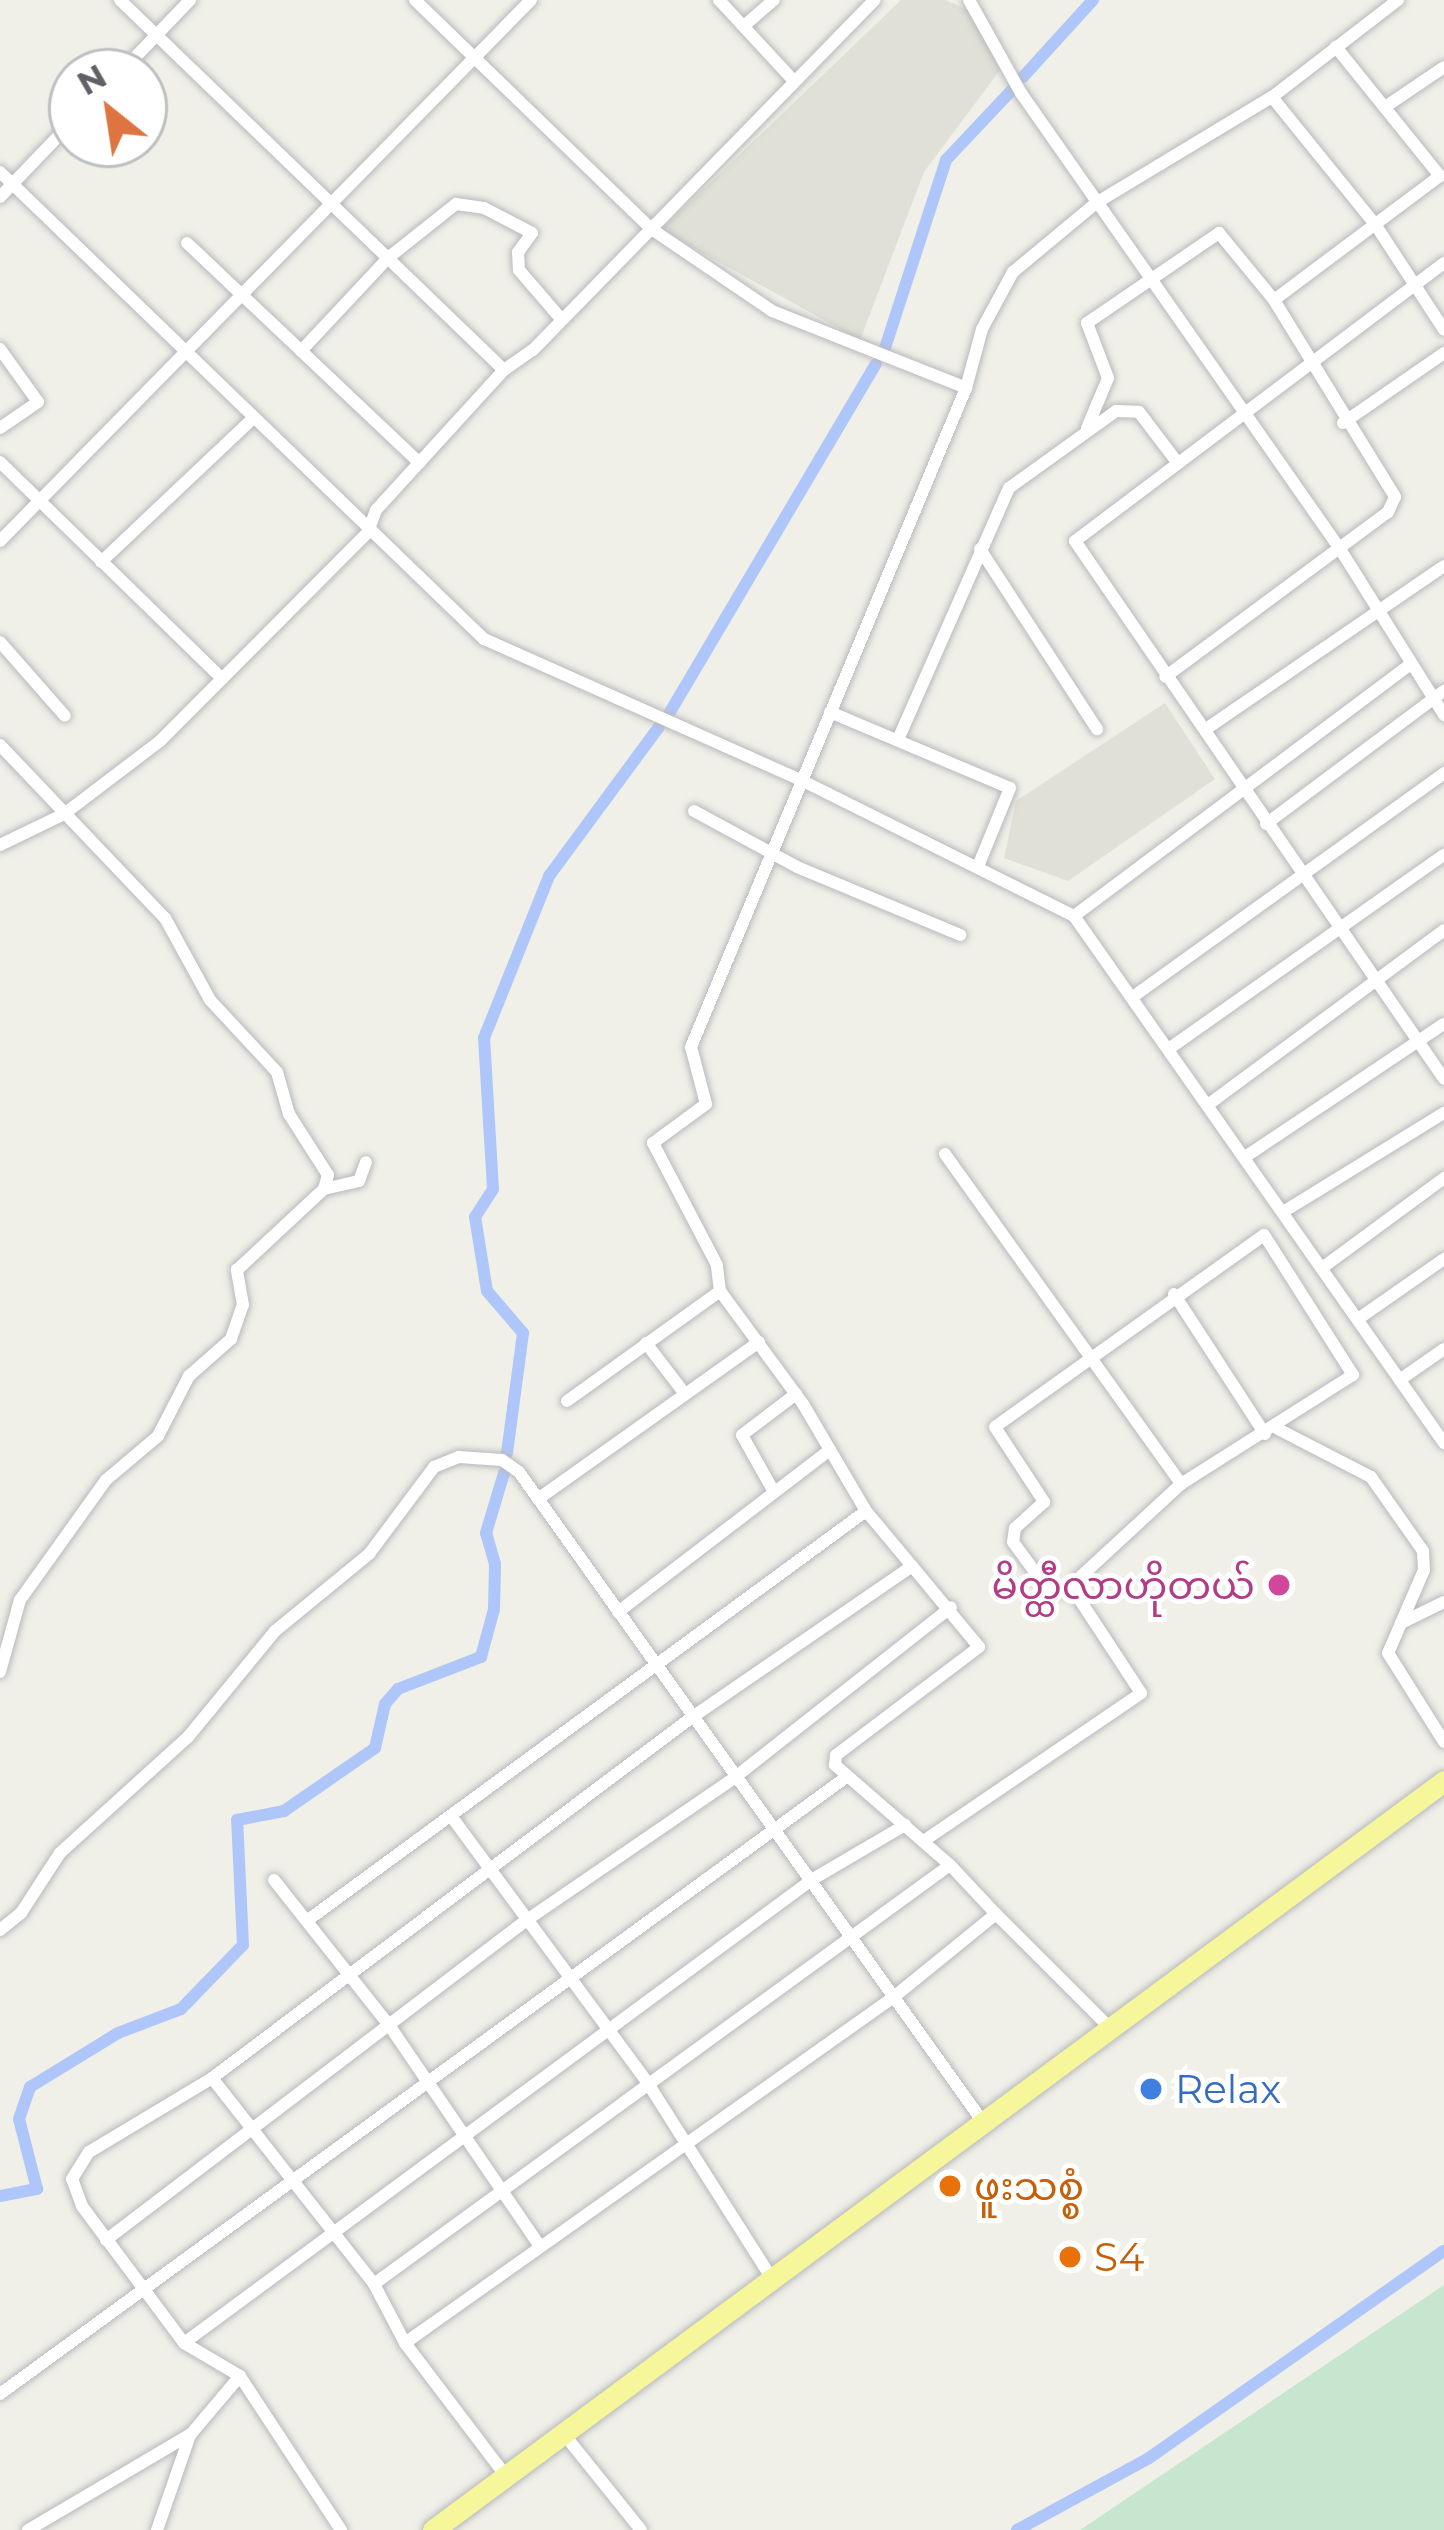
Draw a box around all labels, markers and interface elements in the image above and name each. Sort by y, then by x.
north arrow [48,48,168,168]
text: N [70,55,113,103]
place label: မိတ္ထီလာဟိုတယ် [992,1562,1255,1608]
marker: မိတ္ထီလာဟိုတယ် [1266,1572,1292,1598]
place label: Relax [1175,2066,1281,2112]
marker: Relax [1138,2076,1164,2102]
place label: ဖူးသစ္စံ [974,2163,1084,2209]
marker: ဖူးသစ္စံ [937,2173,963,2199]
place label: S4 [1094,2234,1144,2280]
marker: S4 [1057,2244,1083,2270]

